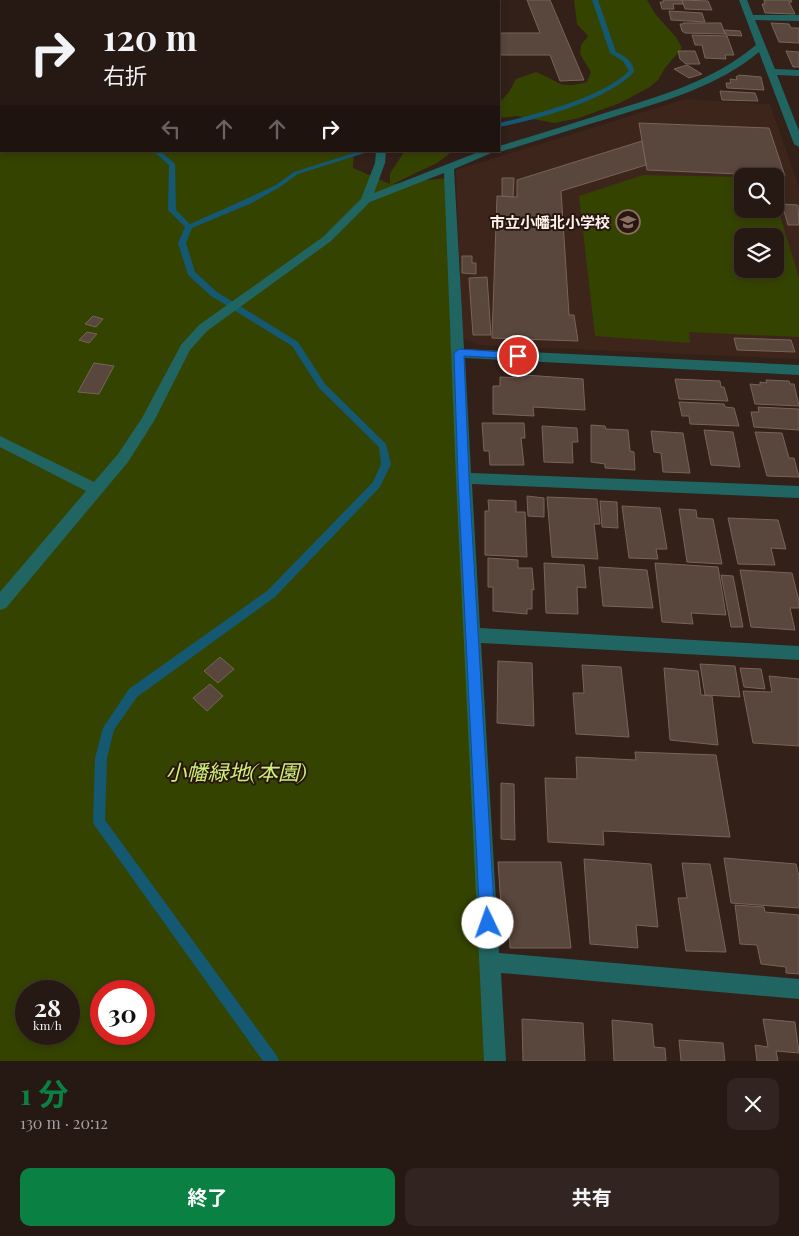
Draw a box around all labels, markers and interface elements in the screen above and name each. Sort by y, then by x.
text: 120 m [103,13,197,60]
icon: right [20,20,85,85]
text: 右折 [103,60,147,90]
icon: left [157,115,185,143]
icon: ahead [210,115,238,143]
icon: ahead [263,115,291,143]
icon: right [316,115,344,143]
map controls [734,168,784,278]
button: search [734,168,784,218]
school or university icon: 市立小幡北小学校 [615,209,641,235]
place label: 市立小幡北小学校 [490,212,610,232]
button: layers [734,228,784,278]
pin [497,335,539,377]
icon: arrive [504,342,532,370]
park label: 小幡緑地(本園) [165,757,307,785]
position arrow [461,896,513,948]
speed limit sign: 30 [90,980,155,1045]
text: 28 [34,990,61,1023]
text: km/h [33,1017,62,1033]
text: 1 分 [20,1073,68,1113]
button: close [727,1078,779,1130]
text: 130 m · 20:12 [20,1112,108,1133]
button: 終了 [20,1168,395,1226]
button: 共有 [405,1168,779,1226]

